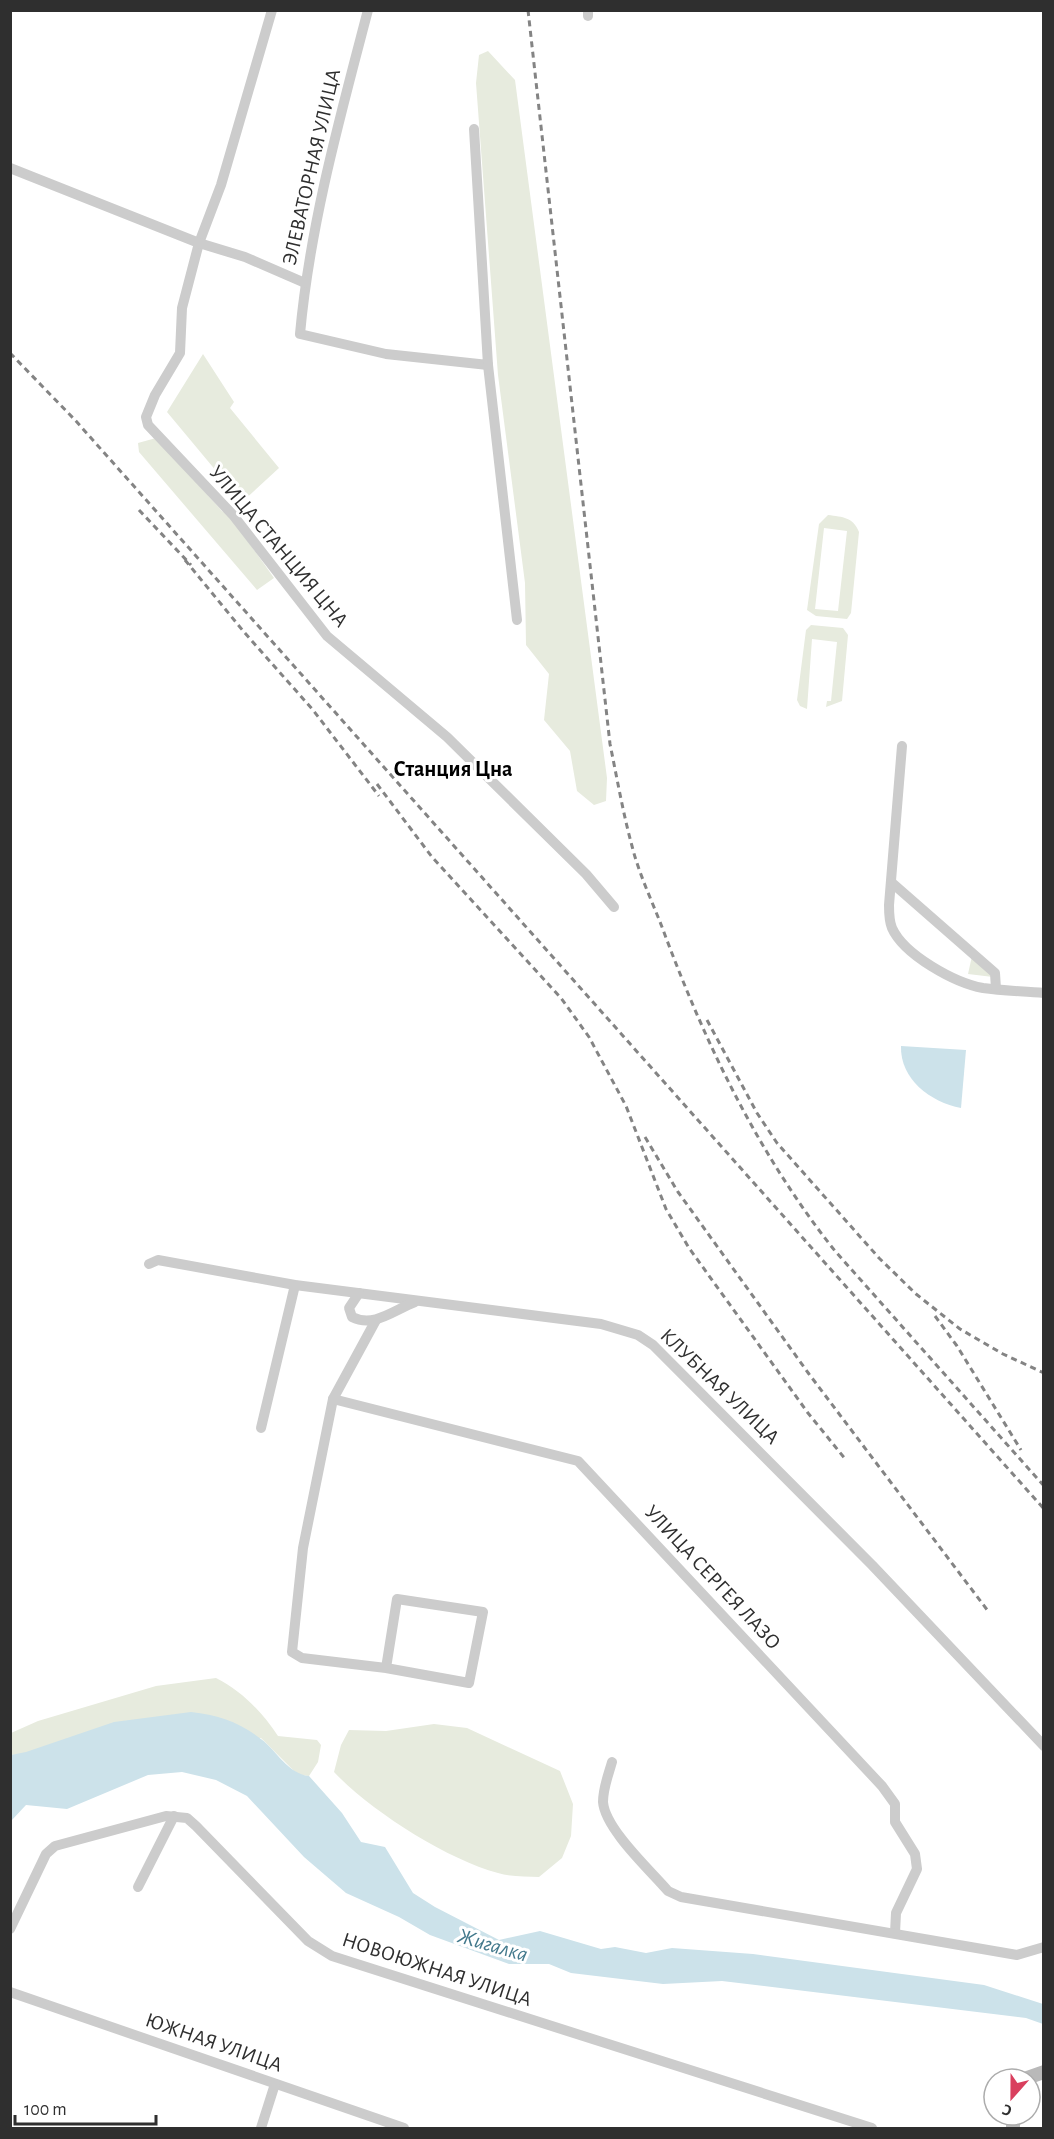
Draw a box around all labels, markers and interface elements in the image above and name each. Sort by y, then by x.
street label: ЭЛЕВАТОРНАЯ УЛИЦА [279,67,344,267]
street label: УЛИЦА СТАНЦИЯ ЦНА [205,462,352,631]
district label: Станция Цна [394,758,512,780]
street label: КЛУБНАЯ УЛИЦА [656,1324,783,1448]
street label: УЛИЦА СЕРГЕЯ ЛАЗО [641,1501,785,1653]
water label: Жигалка [455,1924,530,1965]
street label: НОВОЮЖНАЯ УЛИЦА [339,1929,534,2010]
street label: ЮЖНАЯ УЛИЦА [143,2009,285,2076]
north arrow [982,2067,1042,2127]
scale bar [15,2088,156,2126]
text: 100 m [24,2101,67,2119]
text: С [1000,2101,1014,2119]

